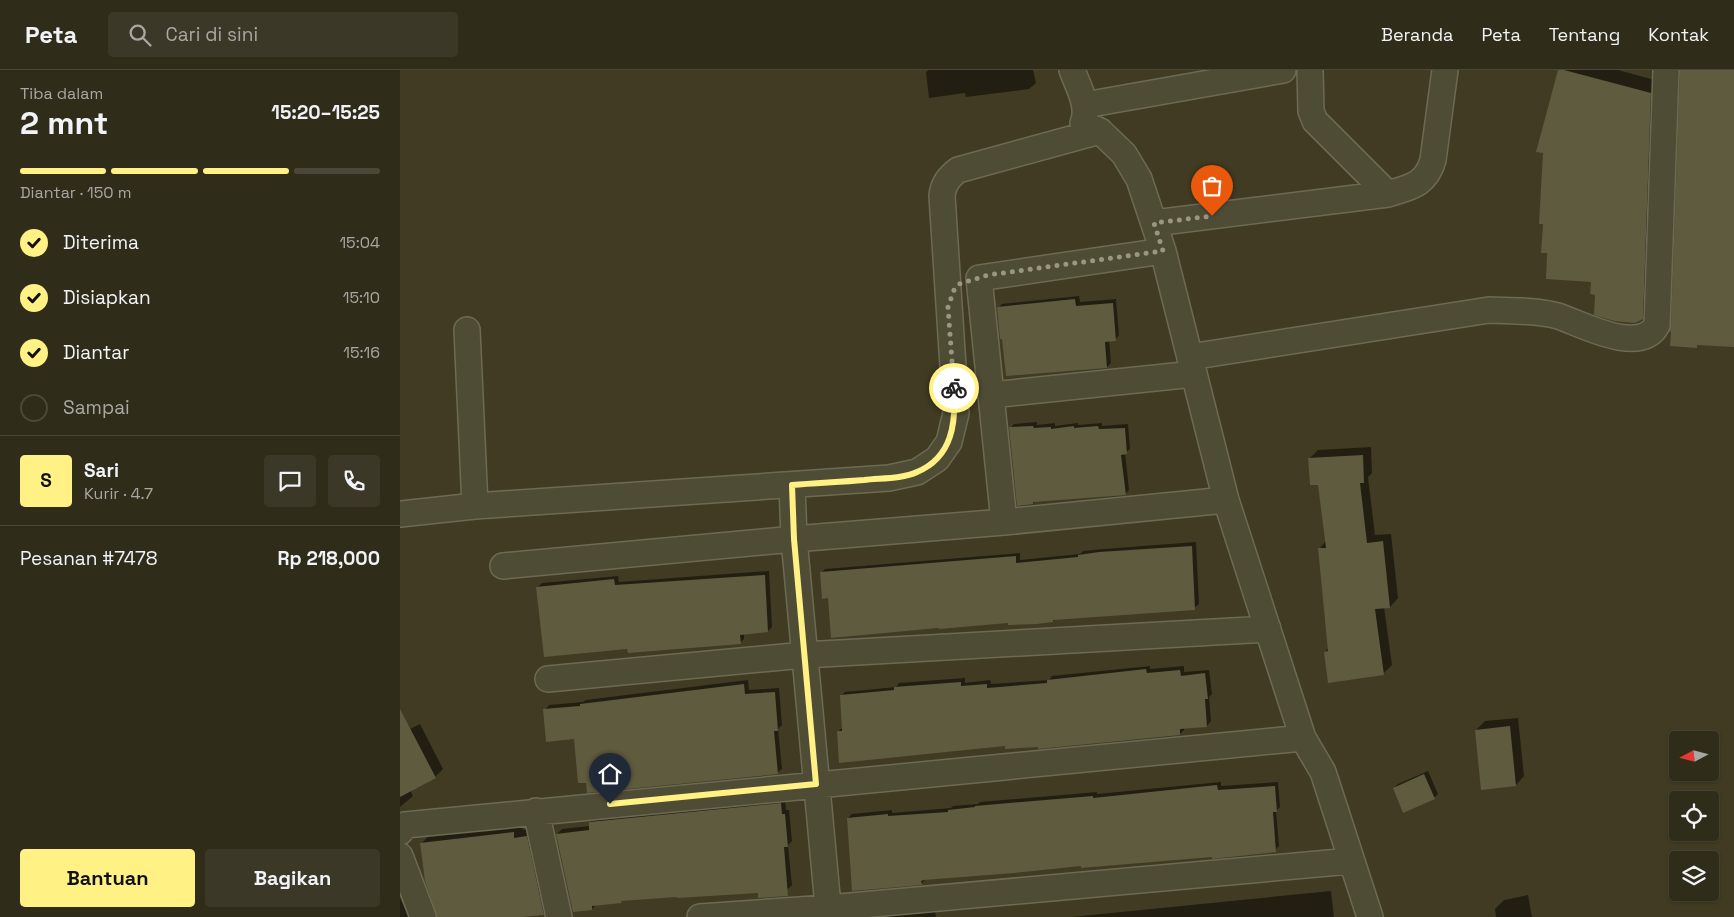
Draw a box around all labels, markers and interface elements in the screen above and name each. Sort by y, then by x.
search box [108,12,458,57]
text: Peta [25,19,78,50]
icon: search [126,21,154,49]
text: Cari di sini [166,22,258,47]
text: Beranda [1381,23,1453,46]
text: Peta [1481,23,1521,46]
text: Tentang [1549,23,1620,46]
text: Kontak [1648,23,1709,46]
text: Tiba dalam [20,83,103,104]
text: 15:20–15:25 [271,100,380,125]
text: 2 mnt [20,103,108,143]
pin [1191,165,1233,216]
icon: bag [1198,172,1226,200]
text: Diantar · 150 m [20,182,131,203]
icon: check [20,229,48,257]
text: Diterima [63,230,139,255]
text: 15:04 [339,232,380,253]
icon: check [20,284,48,312]
text: Disiapkan [63,285,151,310]
text: 15:10 [343,287,380,308]
icon: check [20,339,48,367]
text: Diantar [63,340,129,365]
text: 15:16 [343,342,380,363]
courier [929,363,979,413]
icon: bike [940,374,968,402]
text: Sampai [63,395,130,420]
button: chat [264,455,316,507]
button: phone [328,455,380,507]
text: Sari [84,458,119,483]
text: S [40,468,52,493]
text: Kurir · 4.7 [84,483,153,504]
text: Pesanan #7478 [20,546,158,571]
text: Rp 218,000 [277,546,380,571]
north arrow [1669,731,1719,781]
map controls [1669,731,1719,901]
pin [589,753,631,804]
icon: home [596,760,624,788]
button: locate [1669,791,1719,841]
button: Bantuan [20,849,195,907]
button: Bagikan [205,849,380,907]
button: layers [1669,851,1719,901]

